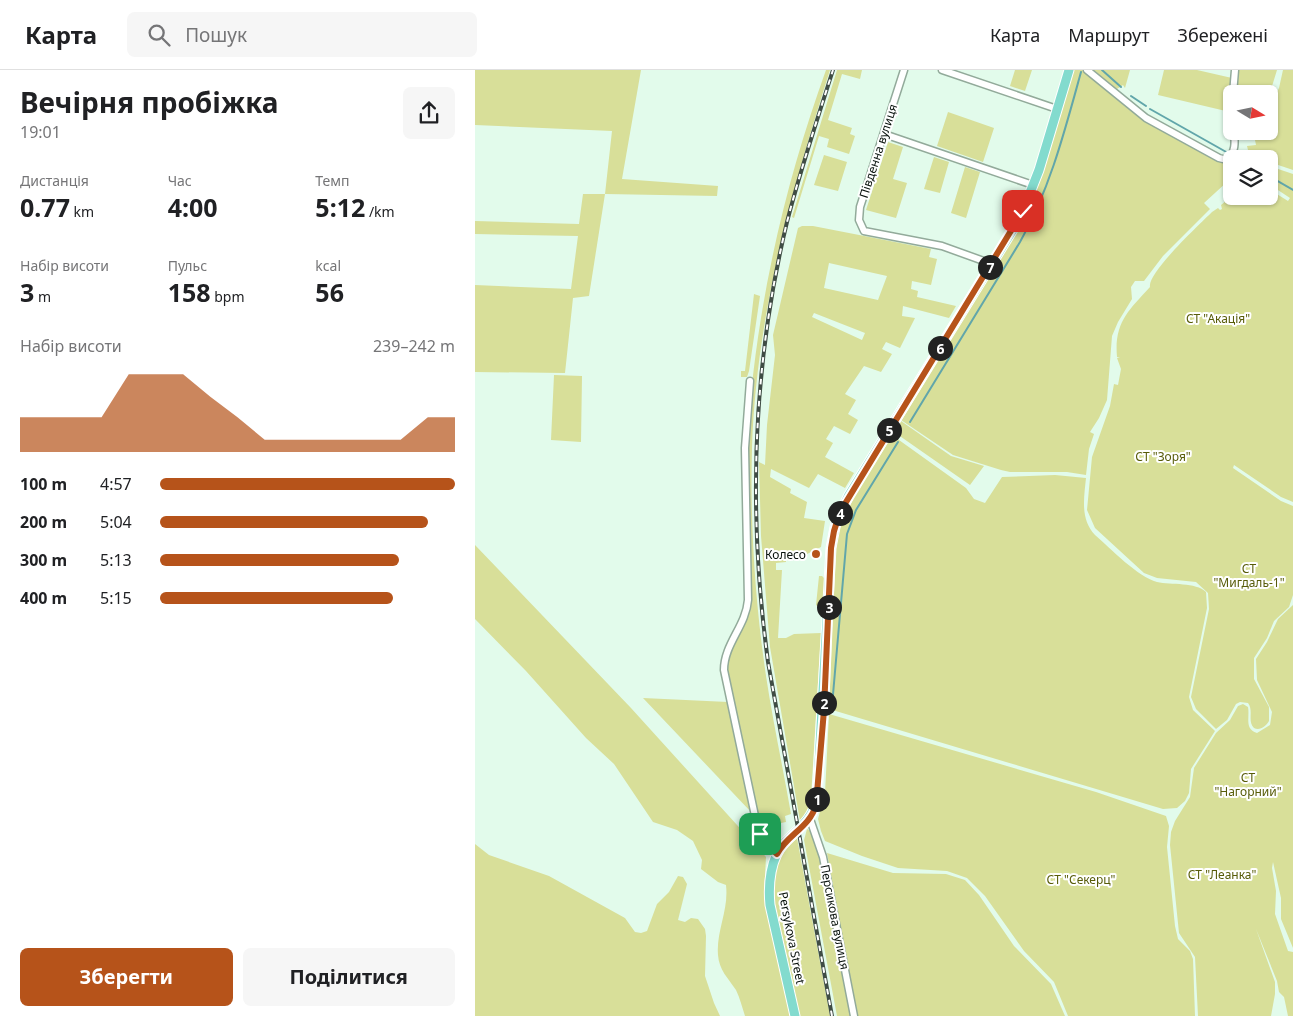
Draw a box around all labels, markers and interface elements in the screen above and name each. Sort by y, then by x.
search box [127,12,477,57]
text: Карта [25,18,97,51]
icon: search [145,21,173,49]
text: Пошук [185,22,247,48]
text: Карта [990,23,1040,47]
text: Маршрут [1068,23,1150,47]
text: Збережені [1178,23,1268,47]
text: Вечірня пробіжка [20,83,279,121]
north arrow [1223,85,1277,140]
map controls [1223,85,1278,205]
button: share [403,87,455,139]
street label: Південна вулиця [855,102,901,200]
text: 19:01 [20,121,61,143]
button: layers [1223,150,1278,205]
text: Дистанція [20,171,89,190]
text: Час [168,171,192,190]
text: Темп [315,171,350,190]
text: 0.77 [20,190,70,224]
text: 4:00 [168,190,218,224]
text: 5:12 [315,190,365,224]
pin [1002,190,1044,232]
icon: check [1009,197,1037,225]
text: km [70,202,94,221]
text: /km [365,202,395,221]
pin: 7 [977,254,1003,280]
text: Набір висоти [20,256,109,275]
text: Пульс [168,256,207,275]
text: kcal [315,256,341,275]
text: 7 [986,258,995,277]
text: 3 [20,275,34,309]
text: 158 [168,275,211,309]
text: 56 [315,275,344,309]
text: m [34,287,51,306]
text: bpm [211,287,245,306]
park label: СТ "Акація" [1186,310,1250,327]
text: Набір висоти [20,335,122,357]
text: 239–242 m [373,335,455,357]
pin: 6 [927,336,953,360]
text: 6 [936,339,945,358]
pin: 5 [877,418,901,442]
text: 5 [885,421,894,440]
park label: СТ "Зоря" [1135,448,1191,465]
text: 100 m [20,473,67,495]
text: 4:57 [100,473,132,495]
pin: 4 [827,500,853,526]
text: 4 [836,504,845,523]
text: 200 m [20,511,67,533]
text: 5:04 [100,511,132,533]
place label: Колесо [765,546,806,563]
marker: Колесо [810,548,822,560]
text: 300 m [20,549,67,571]
text: 5:13 [100,549,132,571]
park label: СТ "Мигдаль-1" [1213,560,1285,591]
text: 400 m [20,587,67,609]
text: 5:15 [100,587,132,609]
pin: 3 [817,594,841,620]
text: 3 [825,598,834,617]
pin: 2 [811,690,837,716]
text: 2 [820,694,829,713]
park label: СТ "Нагорний" [1214,769,1282,800]
pin: 1 [805,786,829,812]
text: 1 [813,790,822,809]
pin [739,813,781,855]
icon: arrive [746,820,774,848]
street label: Персикова вулиця [816,863,854,971]
park label: СТ "Леанка" [1188,866,1256,883]
park label: СТ "Секерц" [1047,871,1116,888]
street label: Persykova Street [775,890,809,986]
button: Зберегти [20,948,233,1006]
button: Поділитися [243,948,455,1006]

